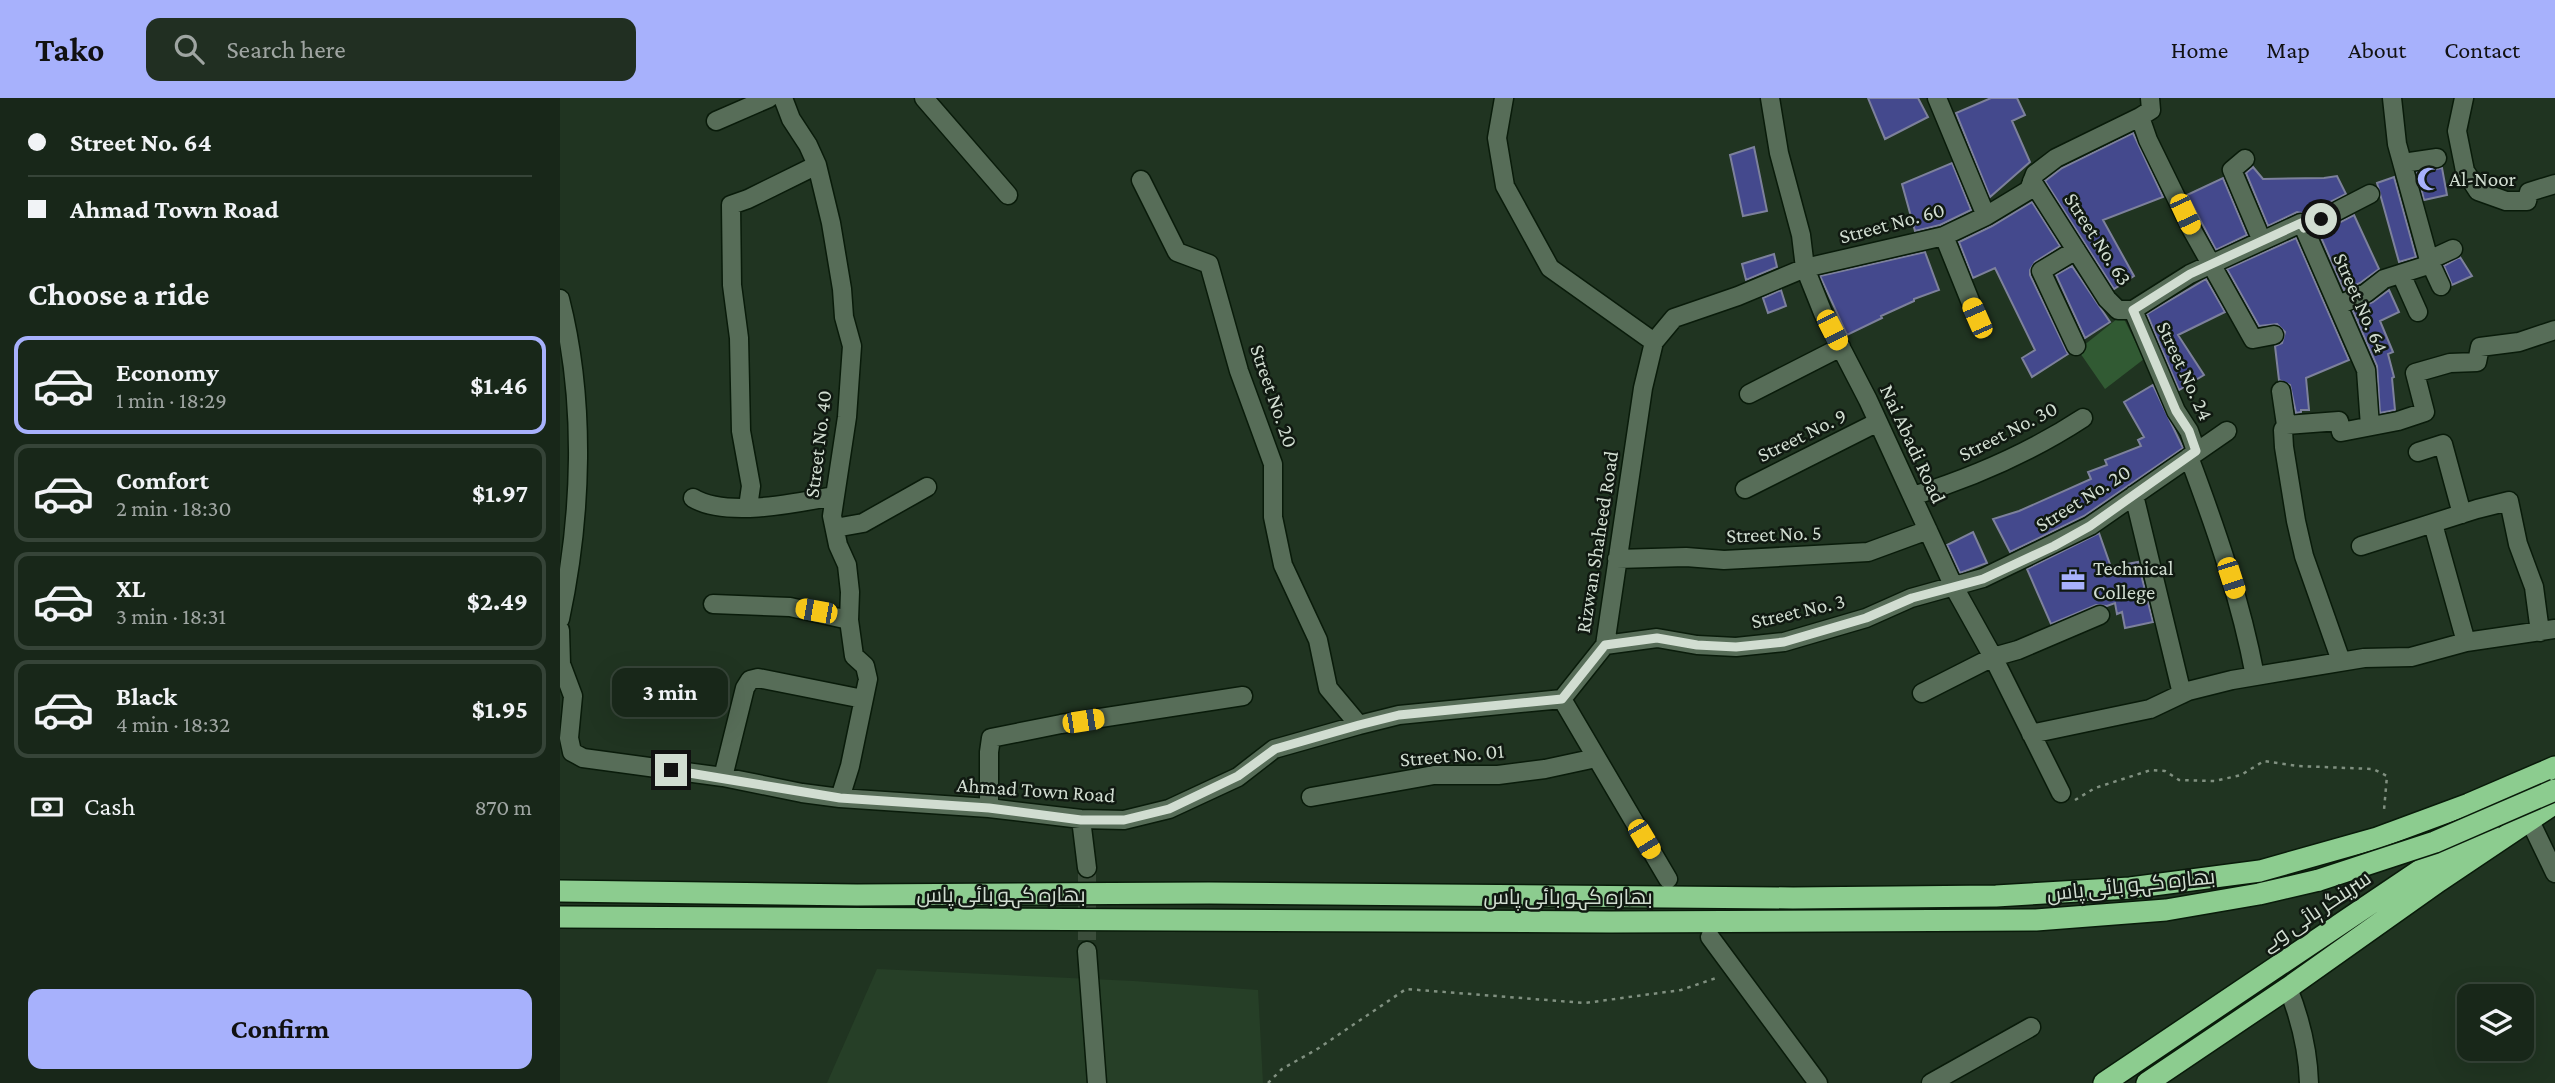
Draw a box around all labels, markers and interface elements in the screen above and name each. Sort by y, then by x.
search box [146,18,636,81]
icon: search [170,30,208,68]
text: Tako [35,31,104,68]
text: Search here [226,35,346,64]
text: Home [2171,36,2228,63]
text: Map [2266,36,2310,63]
text: About [2348,36,2406,63]
text: Contact [2444,36,2520,63]
text: Street No. 64 [70,128,212,157]
mosque icon: Al-Noor [2415,165,2443,193]
place label: Al-Noor [2449,167,2517,191]
street label: Street No. 63 [2059,188,2137,290]
car [2167,191,2204,237]
text: Ahmad Town Road [70,195,279,224]
street label: Street No. 60 [1837,197,1947,249]
route start [2305,203,2337,235]
street label: Street No. 64 [2328,249,2394,357]
text: Choose a ride [28,276,209,312]
car [1959,295,1996,341]
car [1814,307,1851,353]
street label: Street No. 24 [2152,318,2218,424]
street label: Street No. 20 [1245,341,1303,451]
icon: car [32,354,95,417]
text: Economy [116,358,219,387]
text: $1.46 [470,371,528,400]
street label: Nai Abadi Road [1875,381,1951,507]
text: 1 min · 18:29 [116,387,227,413]
street label: Street No. 40 [799,389,837,499]
street label: Street No. 30 [1955,396,2061,466]
street label: Street No. 9 [1753,403,1851,467]
street label: Rizwan Shaheed Road [1571,449,1623,635]
street label: Street No. 20 [2031,459,2135,537]
icon: car [32,462,95,525]
text: Comfort [116,466,209,495]
text: $1.97 [472,479,528,508]
text: 2 min · 18:30 [116,495,231,521]
street label: Street No. 5 [1726,520,1822,548]
car [2215,555,2248,601]
place label: Technical College [2093,556,2173,604]
office icon: Technical College [2059,566,2087,594]
icon: car [32,570,95,633]
text: XL [116,574,145,603]
text: $2.49 [467,587,528,616]
street label: Street No. 3 [1749,589,1847,633]
car [794,597,839,625]
text: 3 min · 18:31 [116,603,226,629]
callout: 3 min [613,668,729,718]
icon: car [32,678,95,741]
text: 3 min [642,679,698,705]
text: Black [116,682,177,711]
text: $1.95 [472,695,528,724]
car [1061,707,1106,735]
text: 4 min · 18:32 [116,711,230,737]
street label: Street No. 01 [1399,738,1505,772]
route end [655,754,687,786]
street label: Ahmad Town Road [956,772,1116,808]
icon: cash [28,788,66,826]
text: Cash [84,792,135,821]
text: 870 m [475,794,532,820]
car [1625,816,1664,862]
street label: بھارہ کہو بائی پاس [2046,864,2217,908]
street label: سرینگر ہائی وے [2257,866,2376,958]
street label: بھارہ کہو بائی پاس [916,883,1086,909]
street label: بھارہ کہو بائی پاس [1483,885,1653,911]
map controls [2457,984,2534,1061]
button: layers [2457,984,2534,1061]
button: Confirm [28,989,532,1069]

